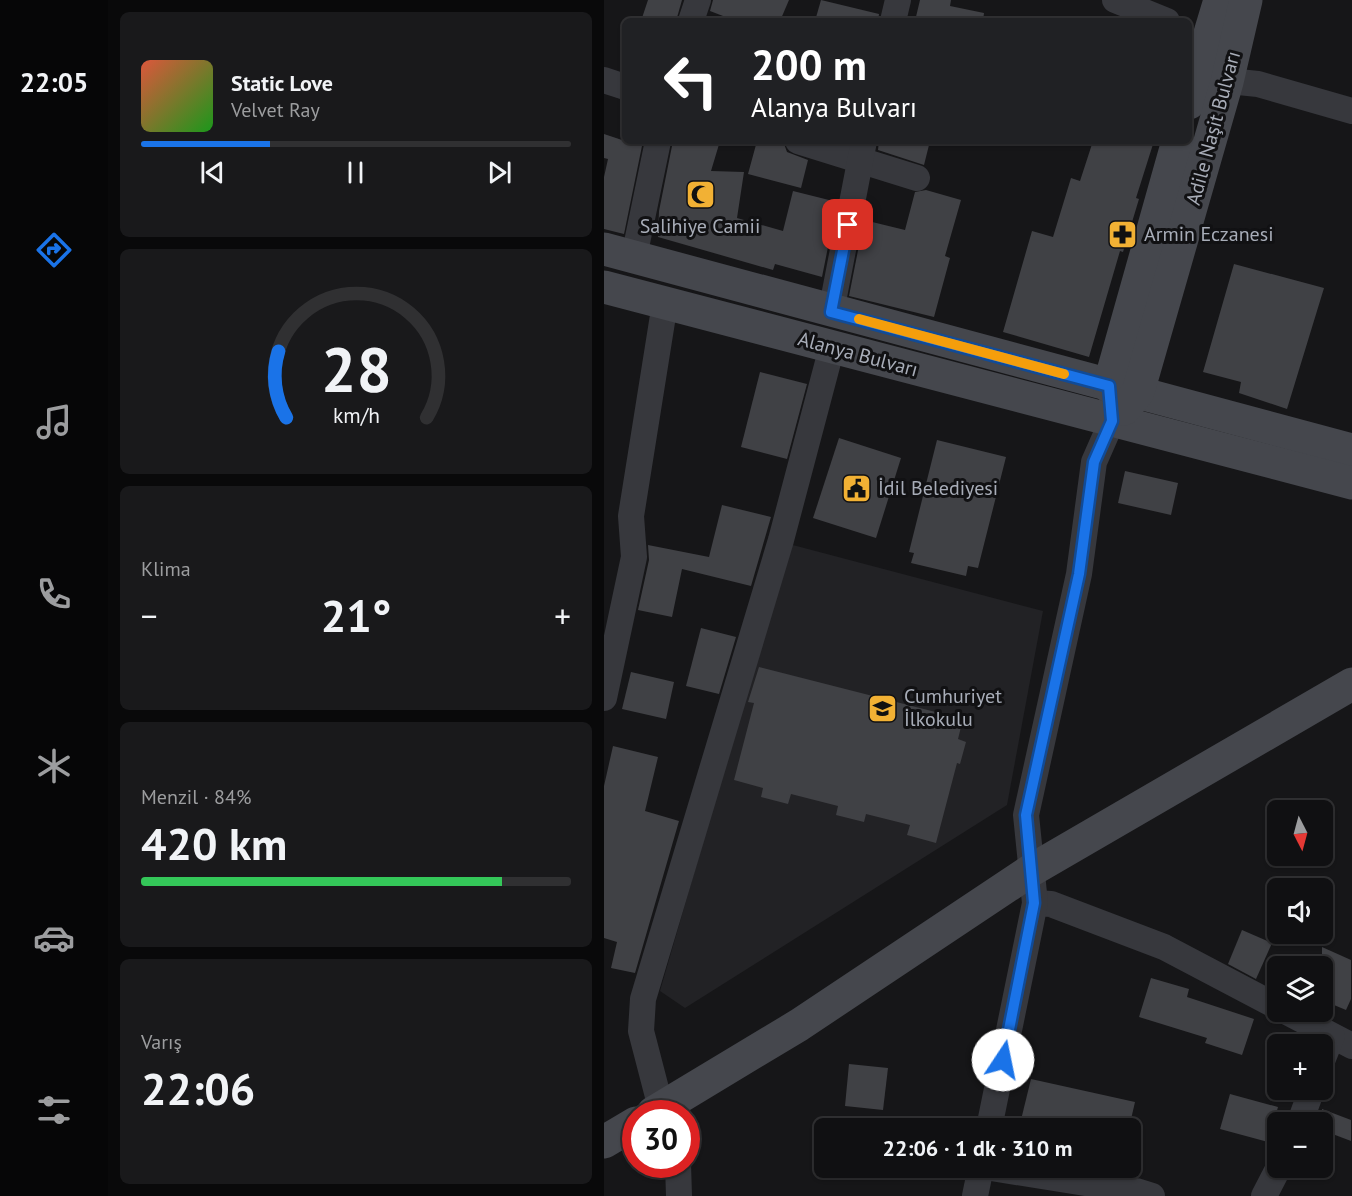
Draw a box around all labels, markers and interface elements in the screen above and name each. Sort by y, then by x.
text: 200 m [751,37,867,92]
icon: left [652,42,730,120]
street label: Adile Naşit Bulvarı [1180,48,1246,208]
text: 22:05 [20,65,88,99]
text: Static Love [231,69,333,97]
text: Alanya Bulvarı [751,90,917,124]
text: Velvet Ray [231,97,320,123]
icon: previous [196,156,229,189]
icon: pause [339,156,372,189]
icon: next [483,156,516,189]
mosque icon: Salihiye Camii [684,179,716,211]
pin [822,199,873,250]
icon: arrive [831,208,864,241]
place label: Salihiye Camii [640,213,760,239]
pharmacy icon: Armin Eczanesi [1107,218,1139,250]
place label: Armin Eczanesi [1144,221,1274,247]
icon: directions [33,229,75,271]
street label: Alanya Bulvarı [795,326,921,382]
text: 28 [321,328,391,409]
icon: music [33,401,75,443]
text: km/h [332,402,379,430]
public building icon: İdil Belediyesi [841,472,873,504]
place label: İdil Belediyesi [878,475,998,501]
text: Klima [141,556,191,582]
icon: phone [33,573,75,615]
text: 21° [321,586,391,644]
text: − [141,594,158,637]
text: + [554,594,571,637]
place label: Cumhuriyet İlkokulu [904,683,1002,732]
school or university icon: Cumhuriyet İlkokulu [867,692,899,724]
icon: climate [33,745,75,787]
text: Menzil · 84% [141,784,251,810]
north arrow [1267,800,1333,866]
map controls [1267,800,1333,1178]
text: 420 km [141,814,287,872]
button: sound [1267,878,1333,944]
icon: car [33,917,75,959]
button: layers [1267,956,1333,1022]
position arrow [971,1028,1035,1092]
text: Varış [141,1029,182,1055]
button: + [1267,1034,1333,1100]
text: 22:06 [141,1059,255,1117]
icon: filters [33,1089,75,1131]
speed limit sign: 30 [622,1100,700,1178]
button: − [1267,1112,1333,1178]
text: 22:06 · 1 dk · 310 m [883,1134,1072,1162]

